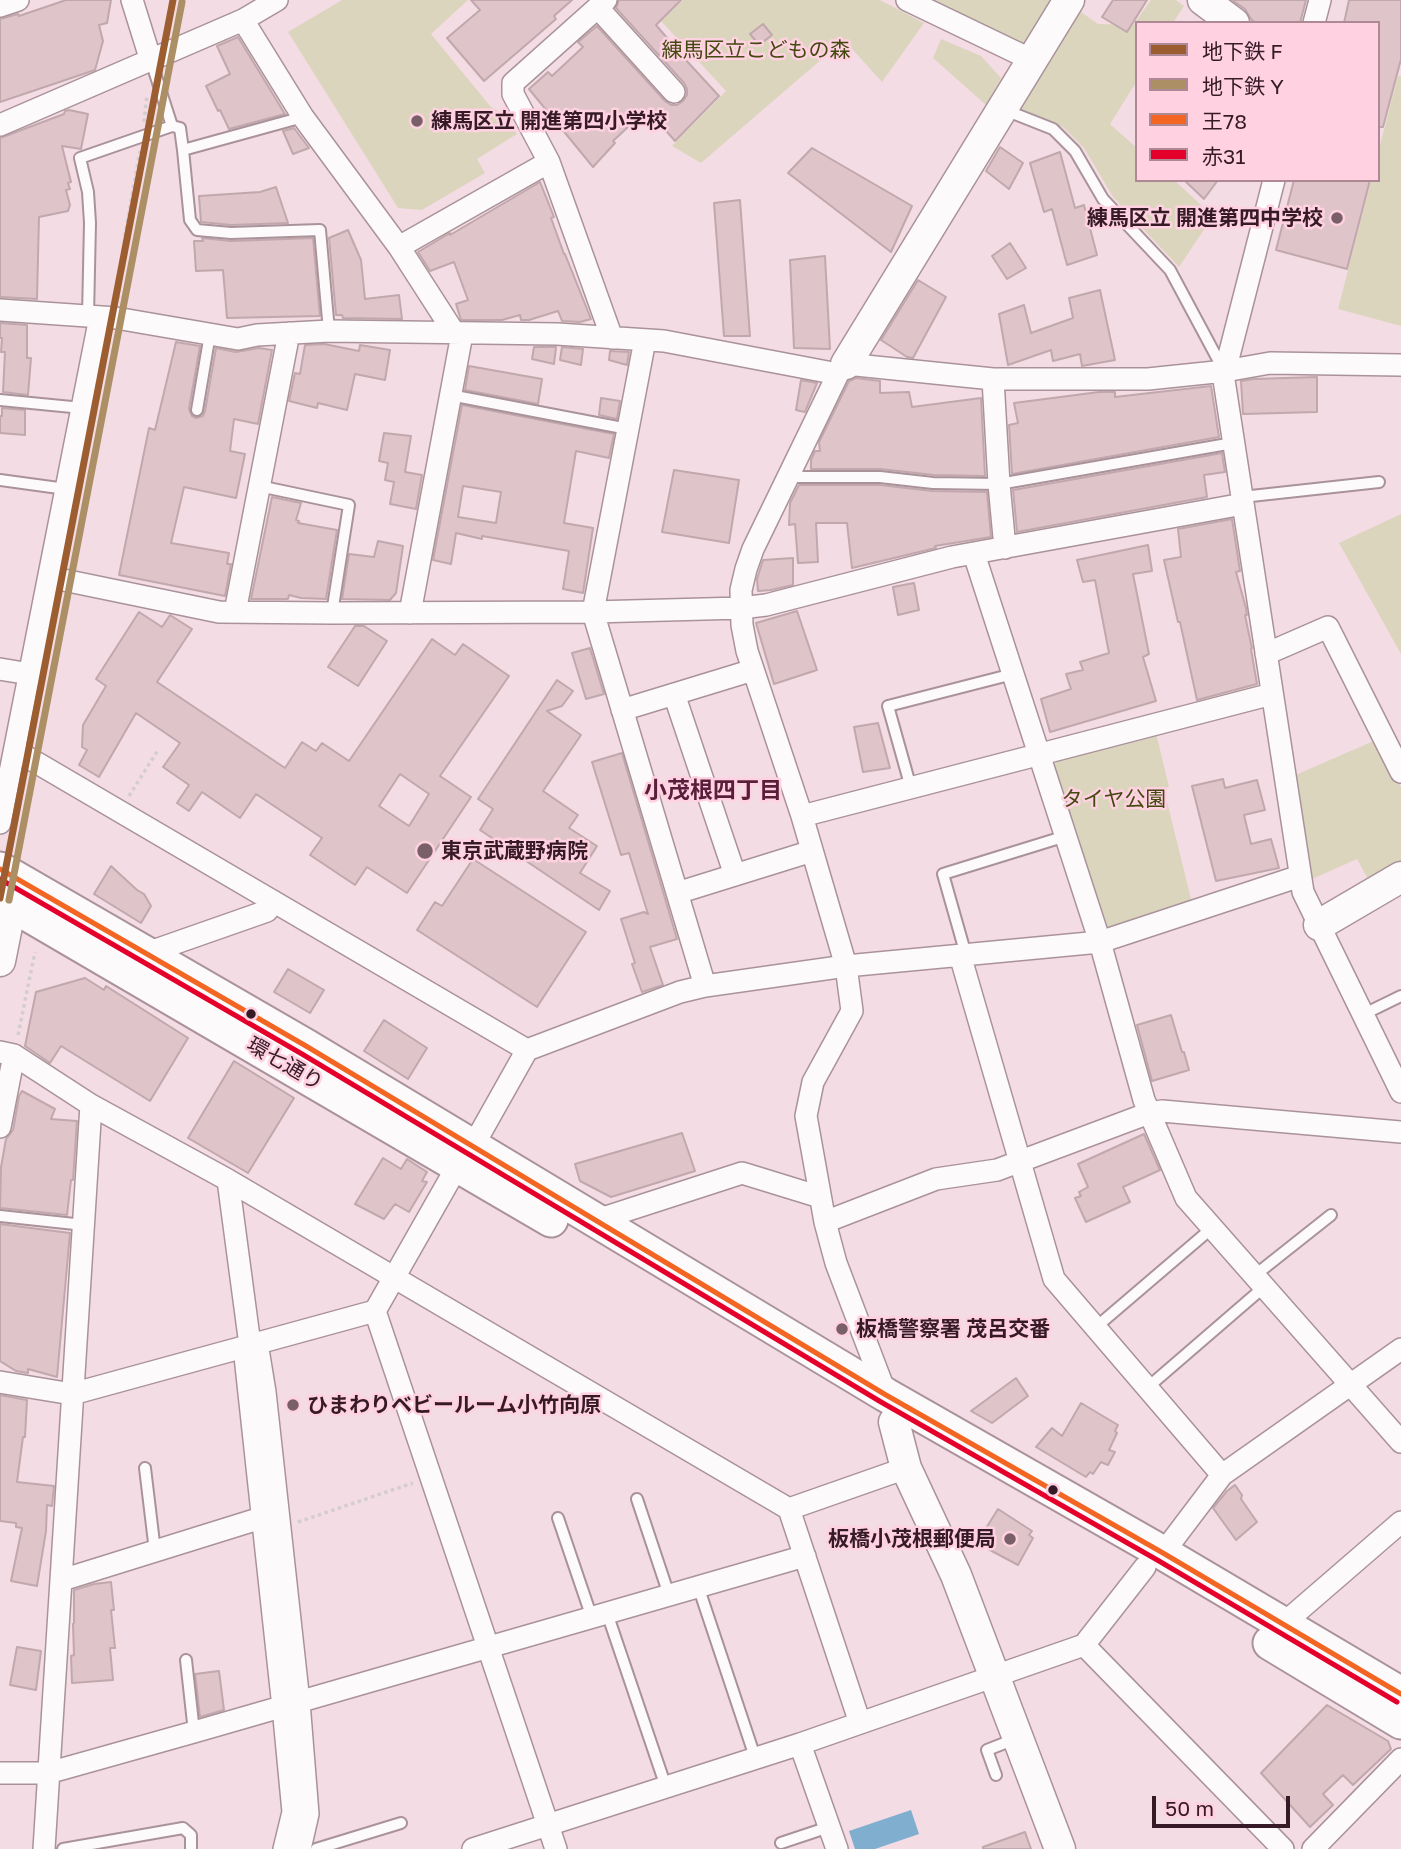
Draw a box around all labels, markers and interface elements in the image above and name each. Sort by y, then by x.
legend [1135,21,1380,182]
park label: 練馬区立こどもの森 [662,37,850,63]
text: 地下鉄 F [1202,38,1283,64]
text: 地下鉄 Y [1202,73,1284,99]
place label: 練馬区立 開進第四小学校 [431,108,667,134]
text: 王78 [1202,108,1247,134]
marker: 練馬区立 開進第四小学校 [409,113,425,129]
text: 赤31 [1202,143,1245,169]
place label: 練馬区立 開進第四中学校 [1087,205,1323,231]
marker: 練馬区立 開進第四中学校 [1329,210,1345,226]
district label: 小茂根四丁目 [644,777,782,805]
park label: タイヤ公園 [1062,786,1166,812]
place label: 東京武蔵野病院 [441,838,588,864]
marker: 東京武蔵野病院 [415,841,435,861]
unlabelled marker [244,1007,258,1021]
street label: 環七通り [242,1032,328,1096]
place label: 板橋警察署 茂呂交番 [856,1316,1050,1342]
marker: 板橋警察署 茂呂交番 [834,1321,850,1337]
place label: ひまわりベビールーム小竹向原 [307,1392,601,1418]
marker: ひまわりベビールーム小竹向原 [285,1397,301,1413]
unlabelled marker [1046,1483,1060,1497]
place label: 板橋小茂根郵便局 [828,1526,996,1552]
marker: 板橋小茂根郵便局 [1002,1531,1018,1547]
scale bar [1156,1783,1294,1827]
text: 50 m [1165,1795,1214,1821]

